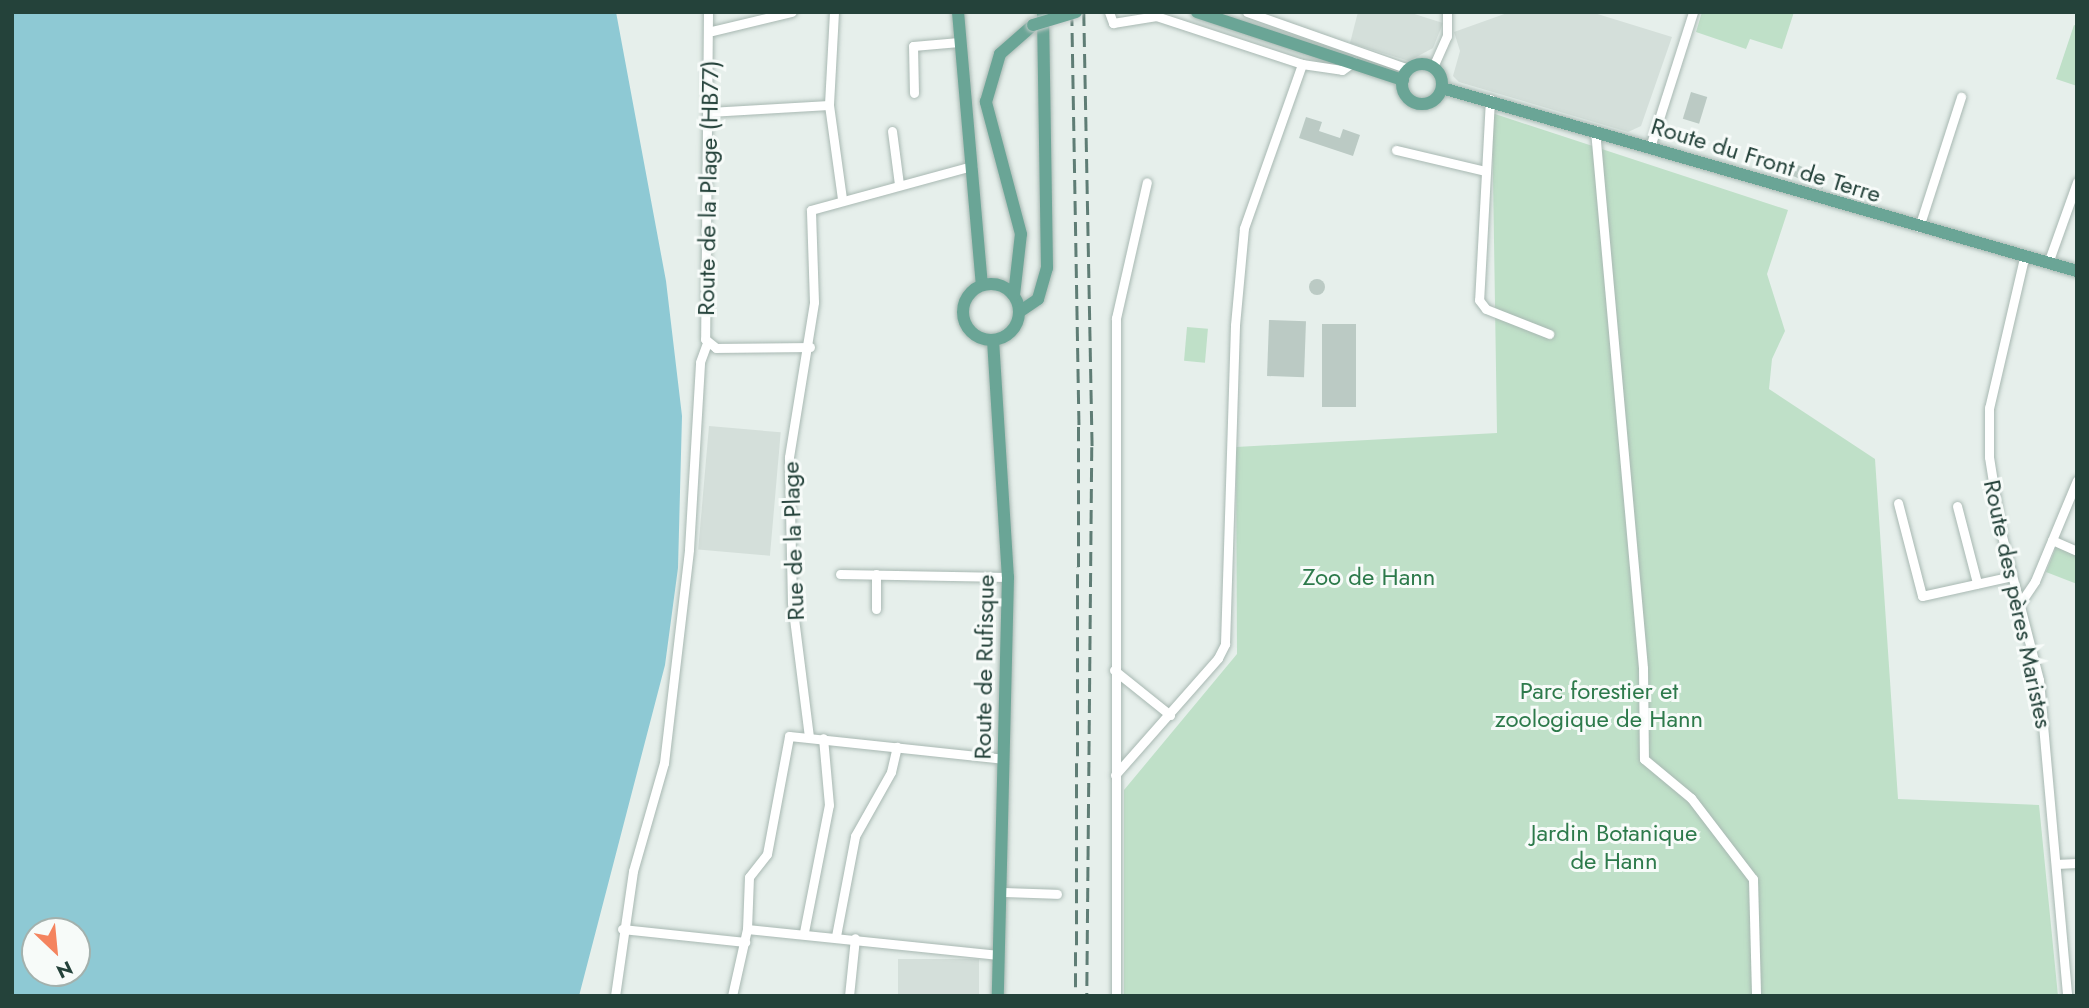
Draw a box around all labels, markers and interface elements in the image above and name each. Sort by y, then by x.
street label: Route de la Plage (HB77) [691,60,725,316]
street label: Route du Front de Terre [1648,111,1884,209]
street label: Rue de la Plage [776,461,810,621]
street label: Route des pères Maristes [1978,477,2058,731]
park label: Zoo de Hann [1303,563,1435,591]
street label: Route de Rufisque [968,574,1000,760]
park label: Parc forestier et zoologique de Hann [1495,677,1703,733]
park label: Jardin Botanique de Hann [1531,819,1697,875]
north arrow [21,917,91,987]
text: N [52,954,77,985]

